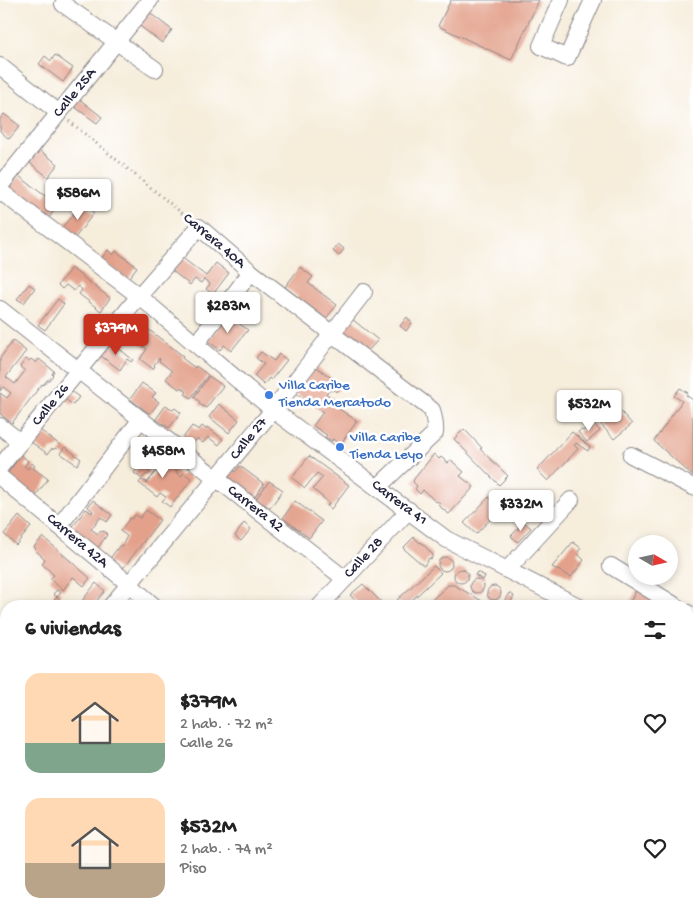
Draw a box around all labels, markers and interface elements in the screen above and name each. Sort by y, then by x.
street label: Calle 25A [50,64,101,121]
pin: $586M [43,178,113,221]
text: $586M [56,185,100,204]
street label: Carrera 40A [179,210,250,273]
pin: $283M [193,292,263,334]
text: $283M [206,298,250,317]
pin: $379M [81,314,151,356]
text: $379M [95,320,137,339]
place label: Villa Caribe Tienda Mercatodo [278,377,391,412]
street label: Calle 26 [28,380,74,430]
marker: Villa Caribe Tienda Mercatodo [263,389,275,401]
pin: $532M [554,390,624,432]
text: $532M [568,396,610,415]
street label: Calle 27 [226,413,272,464]
place label: Villa Caribe Tienda Leyo [349,429,423,464]
pin: $458M [128,436,198,479]
marker: Villa Caribe Tienda Leyo [334,441,346,453]
text: $458M [141,443,185,462]
street label: Carrera 41 [368,476,430,530]
street label: Carrera 42 [223,481,287,537]
pin: $332M [486,490,556,532]
text: $332M [500,496,542,515]
street label: Carrera 42A [42,510,113,573]
street label: Calle 28 [340,534,388,582]
north arrow [628,535,678,585]
map controls [628,535,678,585]
icon: filters [641,616,669,644]
text: 6 viviendas [25,618,121,643]
text: $379M [180,691,236,716]
icon: home [65,693,125,753]
icon: heart [641,709,669,737]
text: 2 hab. · 72 m² [180,716,273,735]
text: Calle 26 [180,735,233,754]
text: $532M [180,816,236,841]
icon: home [65,818,125,878]
icon: heart [641,834,669,862]
text: 2 hab. · 74 m² [180,841,273,860]
text: Piso [180,860,207,879]

